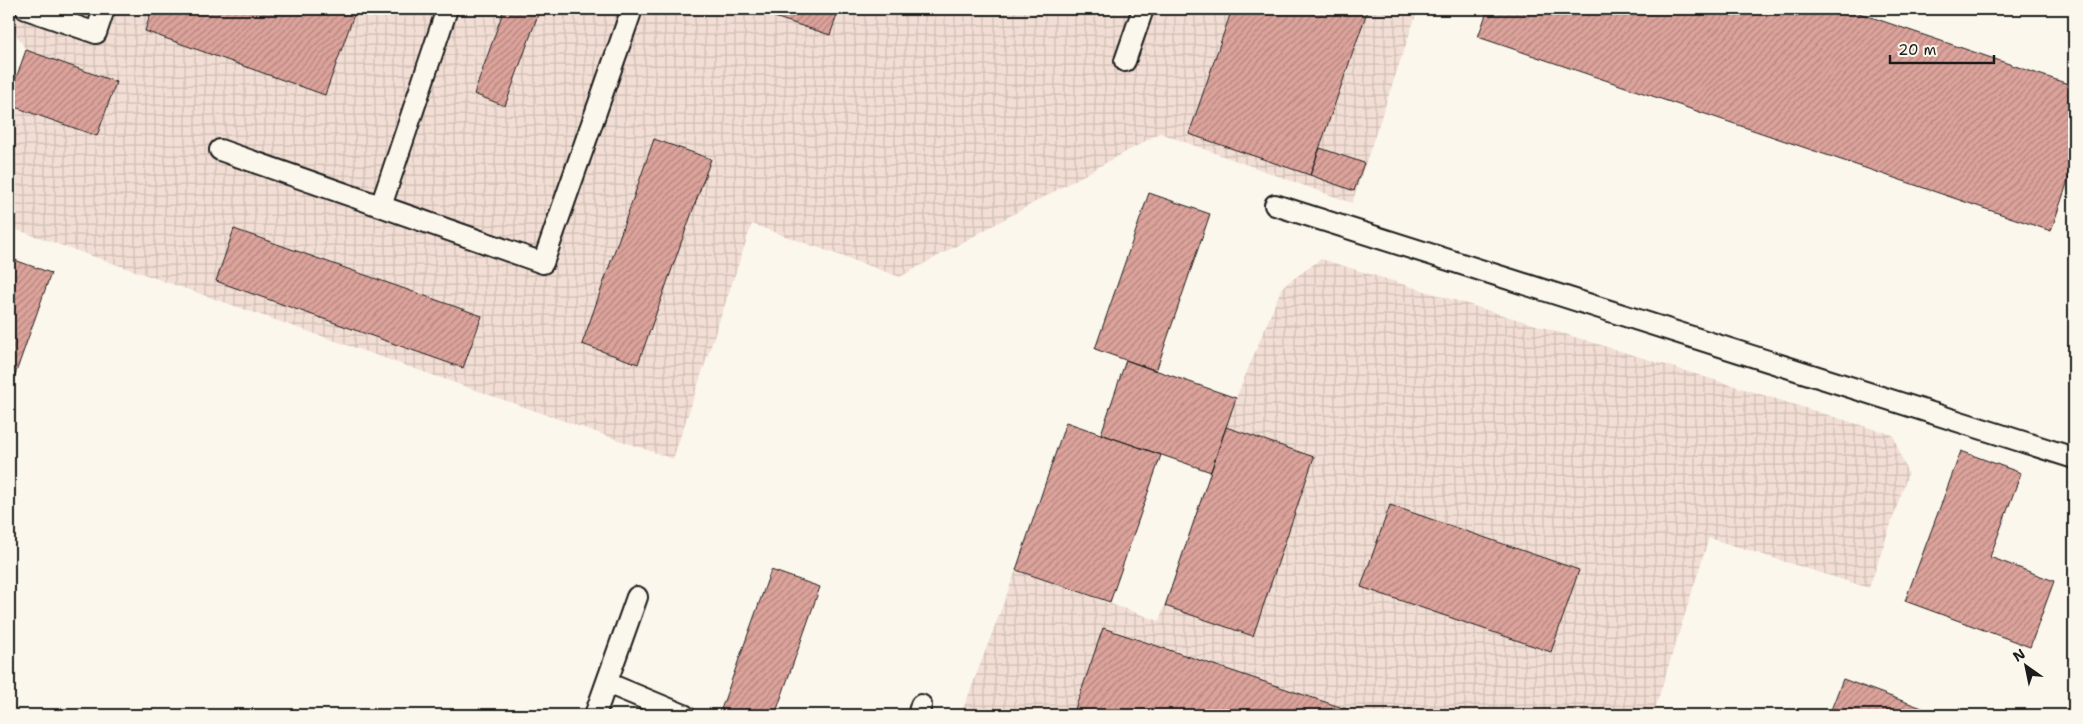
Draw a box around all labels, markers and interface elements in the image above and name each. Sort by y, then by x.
scale bar [1890,32,1994,64]
text: 20 m [1898,40,1937,60]
north arrow [2000,642,2050,692]
text: N [2009,645,2028,666]

